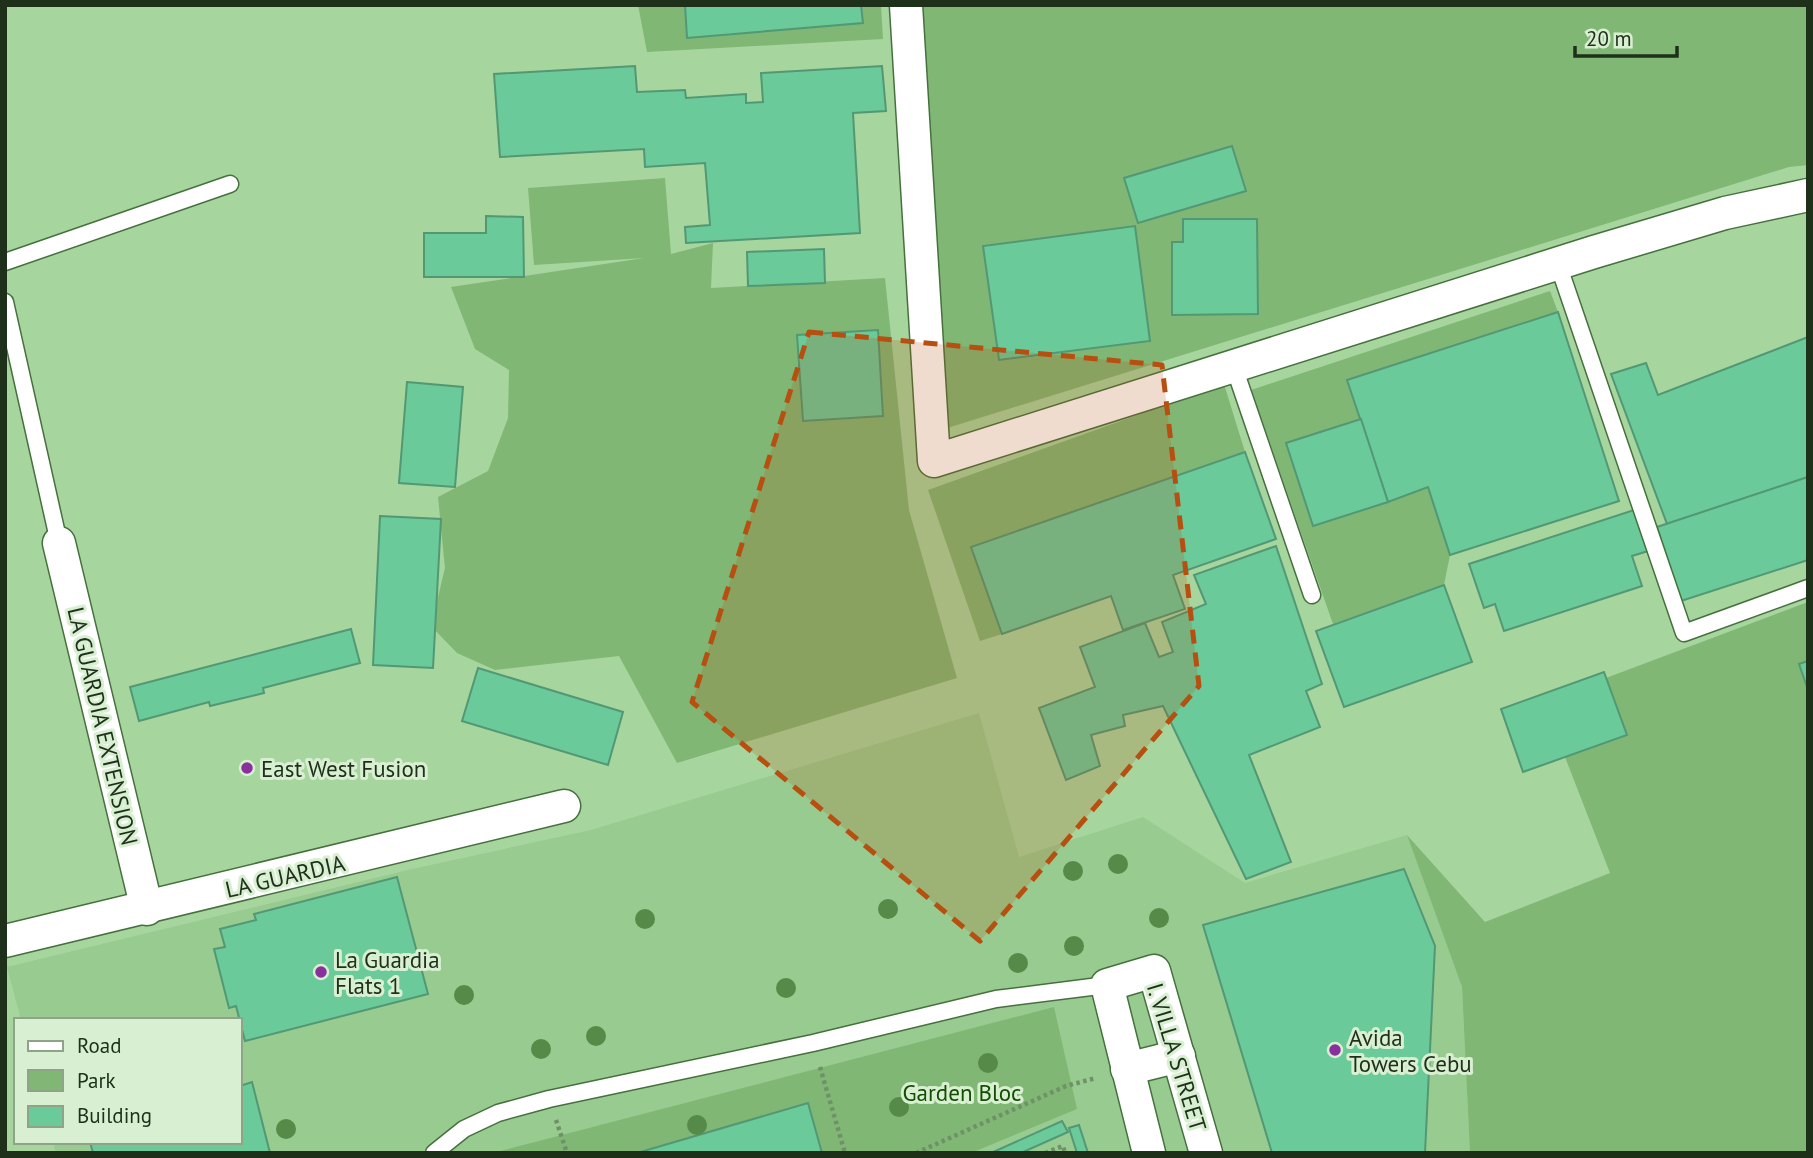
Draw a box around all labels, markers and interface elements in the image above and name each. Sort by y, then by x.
scale bar [1575,14,1676,58]
text: 20 m [1586,25,1632,52]
street label: LA GUARDIA EXTENSION [61,604,145,848]
place label: East West Fusion [261,754,426,783]
marker: East West Fusion [239,760,255,776]
street label: LA GUARDIA [222,848,348,904]
place label: La Guardia Flats 1 [335,945,440,1000]
marker: La Guardia Flats 1 [313,964,329,980]
street label: I. VILLA STREET [1141,979,1213,1135]
legend [14,1018,242,1144]
place label: Avida Towers Cebu [1349,1023,1472,1078]
text: Road [77,1032,121,1059]
marker: Avida Towers Cebu [1327,1042,1343,1058]
text: Park [77,1067,116,1094]
park label: Garden Bloc [903,1078,1021,1107]
text: Building [77,1102,152,1129]

